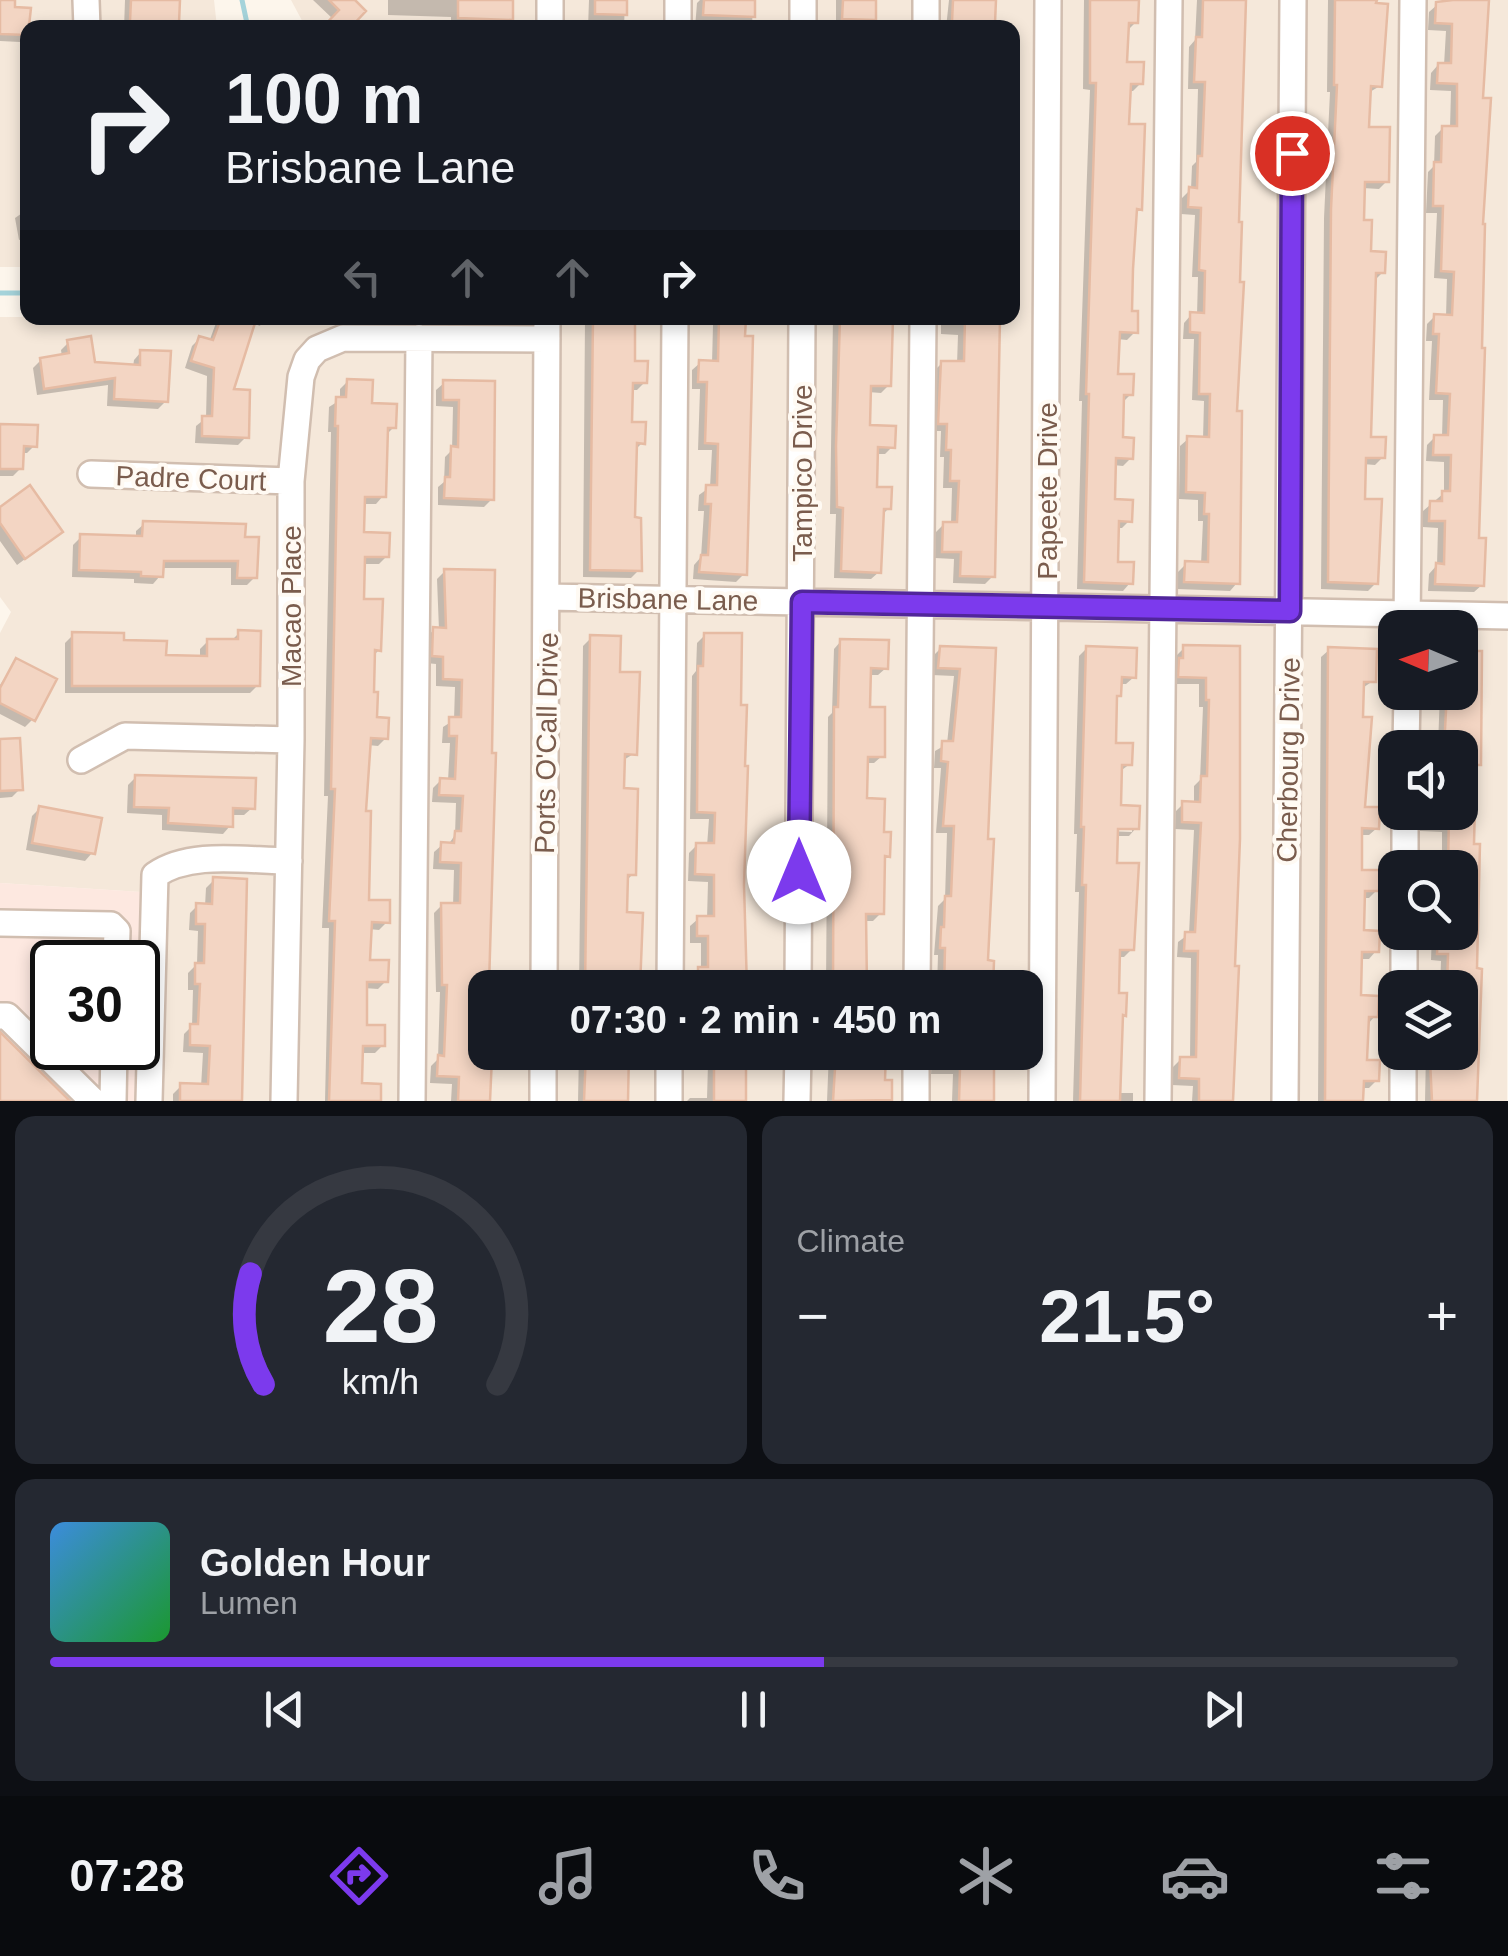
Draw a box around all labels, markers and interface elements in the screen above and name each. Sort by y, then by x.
icon: right [60,60,190,190]
text: 100 m [225,60,423,138]
pin [1250,111,1335,196]
icon: arrive [1265,126,1320,181]
text: Brisbane Lane [225,142,515,193]
icon: left [335,250,390,305]
icon: ahead [440,250,495,305]
icon: ahead [545,250,600,305]
icon: right [650,250,705,305]
street label: Tampico Drive [787,384,818,562]
street label: Papeete Drive [1032,402,1063,580]
street label: Padre Court [115,460,267,497]
street label: Macao Place [276,525,307,687]
street label: Brisbane Lane [577,582,759,617]
north arrow [1378,610,1478,710]
map controls [1378,610,1478,1070]
street label: Ports O'Call Drive [529,632,564,854]
street label: Cherbourg Drive [1271,657,1306,863]
button: sound [1378,730,1478,830]
position arrow [747,820,851,924]
button: search [1378,850,1478,950]
speed limit sign: 30 [30,940,160,1070]
button: layers [1378,970,1478,1070]
text: 07:30 · 2 min · 450 m [570,999,941,1041]
text: Climate [797,1223,905,1259]
text: 28 [323,1248,439,1364]
text: 21.5° [1039,1274,1215,1358]
text: − [797,1285,829,1347]
text: + [1426,1285,1458,1347]
text: km/h [342,1362,419,1402]
text: Golden Hour [200,1542,430,1584]
text: Lumen [200,1585,298,1621]
icon: previous [257,1682,312,1737]
icon: pause [726,1682,781,1737]
icon: next [1196,1682,1251,1737]
icon: directions [324,1841,394,1911]
icon: music [533,1841,603,1911]
icon: phone [742,1841,812,1911]
icon: climate [951,1841,1021,1911]
icon: car [1160,1841,1230,1911]
icon: filters [1368,1841,1438,1911]
text: 07:28 [69,1850,185,1901]

